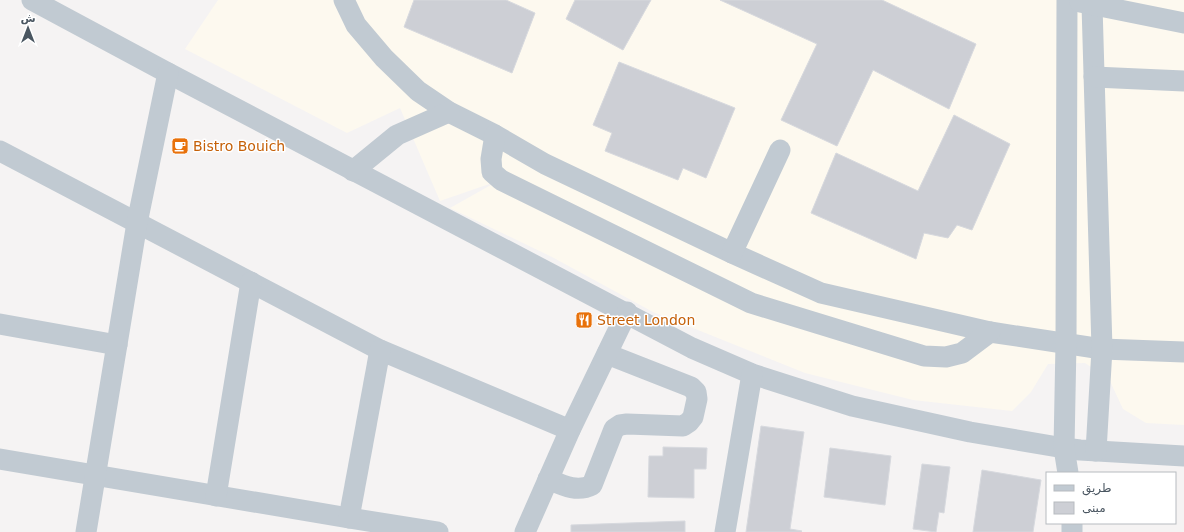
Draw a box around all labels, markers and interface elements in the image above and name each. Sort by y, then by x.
north arrow [8,8,48,48]
text: ش [20,12,36,25]
cafe icon: Bistro Bouich [170,136,190,156]
place label: Bistro Bouich [193,138,285,154]
restaurant icon: Street London [574,310,594,330]
place label: Street London [597,312,695,328]
legend [1046,472,1176,524]
text: طريق [1082,481,1112,496]
text: مبنى [1082,501,1106,515]

